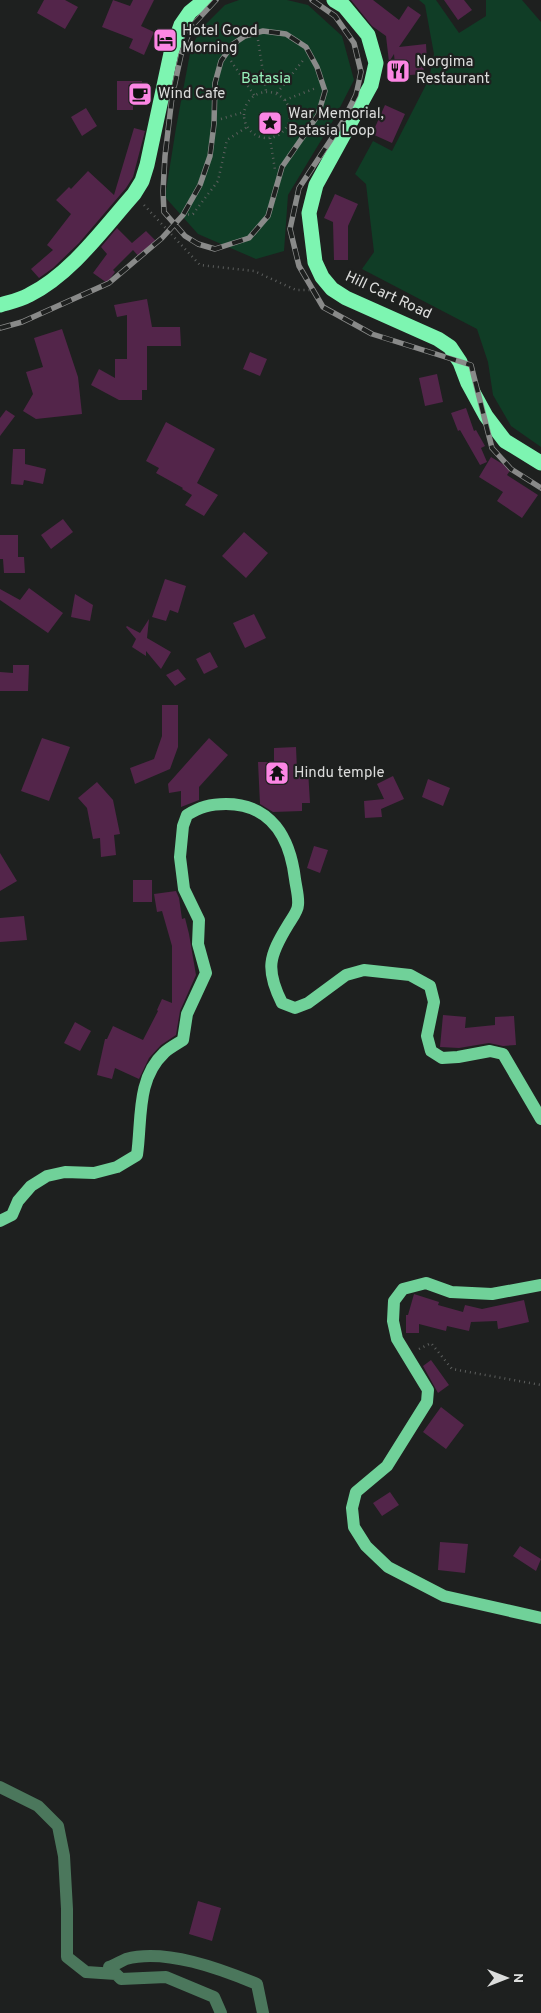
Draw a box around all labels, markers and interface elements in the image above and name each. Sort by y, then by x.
place label: Hotel Good Morning [182,22,258,58]
hotel icon: Hotel Good Morning [152,27,178,53]
place label: Norgima Restaurant [416,53,490,89]
restaurant icon: Norgima Restaurant [385,58,411,84]
park label: Batasia [241,70,291,89]
cafe icon: Wind Cafe [127,81,153,107]
place label: Wind Cafe [158,85,225,104]
place label: War Memorial, Batasia Loop [288,105,384,141]
place icon: War Memorial, Batasia Loop [257,110,283,136]
street label: Hill Cart Road [342,268,434,324]
temple icon: Hindu temple [264,760,290,786]
place label: Hindu temple [294,764,385,783]
north arrow [481,1953,531,2003]
text: N [509,1973,526,1983]

